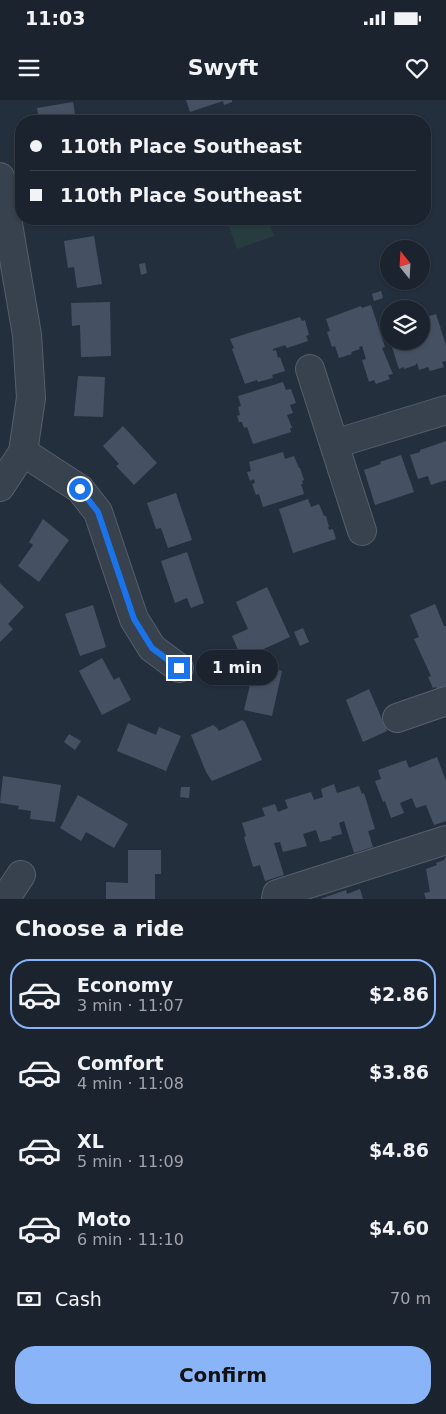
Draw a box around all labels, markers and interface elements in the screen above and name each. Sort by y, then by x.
text: 11:03 [25,7,85,29]
icon: menu [15,54,43,82]
icon: heart [403,54,431,82]
text: Swyft [188,55,258,80]
text: 110th Place Southeast [60,135,302,157]
text: 110th Place Southeast [60,184,302,206]
north arrow [380,240,430,290]
map controls [380,240,430,350]
button: layers [380,300,430,350]
route start [69,478,91,500]
callout: 1 min [196,650,279,686]
route end [168,657,190,679]
text: 1 min [212,658,262,677]
text: Choose a ride [15,916,184,941]
icon: car [17,972,62,1017]
text: Economy [77,974,173,996]
text: $2.86 [369,983,429,1005]
text: 3 min · 11:07 [77,996,184,1015]
icon: car [17,1050,62,1095]
text: Comfort [77,1052,164,1074]
text: $3.86 [369,1061,429,1083]
text: 4 min · 11:08 [77,1074,184,1093]
icon: car [17,1128,62,1173]
text: XL [77,1130,104,1152]
text: $4.86 [369,1139,429,1161]
text: 5 min · 11:09 [77,1152,184,1171]
icon: car [17,1206,62,1251]
text: Moto [77,1208,131,1230]
text: $4.60 [369,1217,429,1239]
text: 6 min · 11:10 [77,1230,184,1249]
icon: cash [15,1285,43,1313]
text: Cash [55,1288,102,1310]
text: 70 m [390,1289,431,1308]
button: Confirm [15,1346,431,1404]

